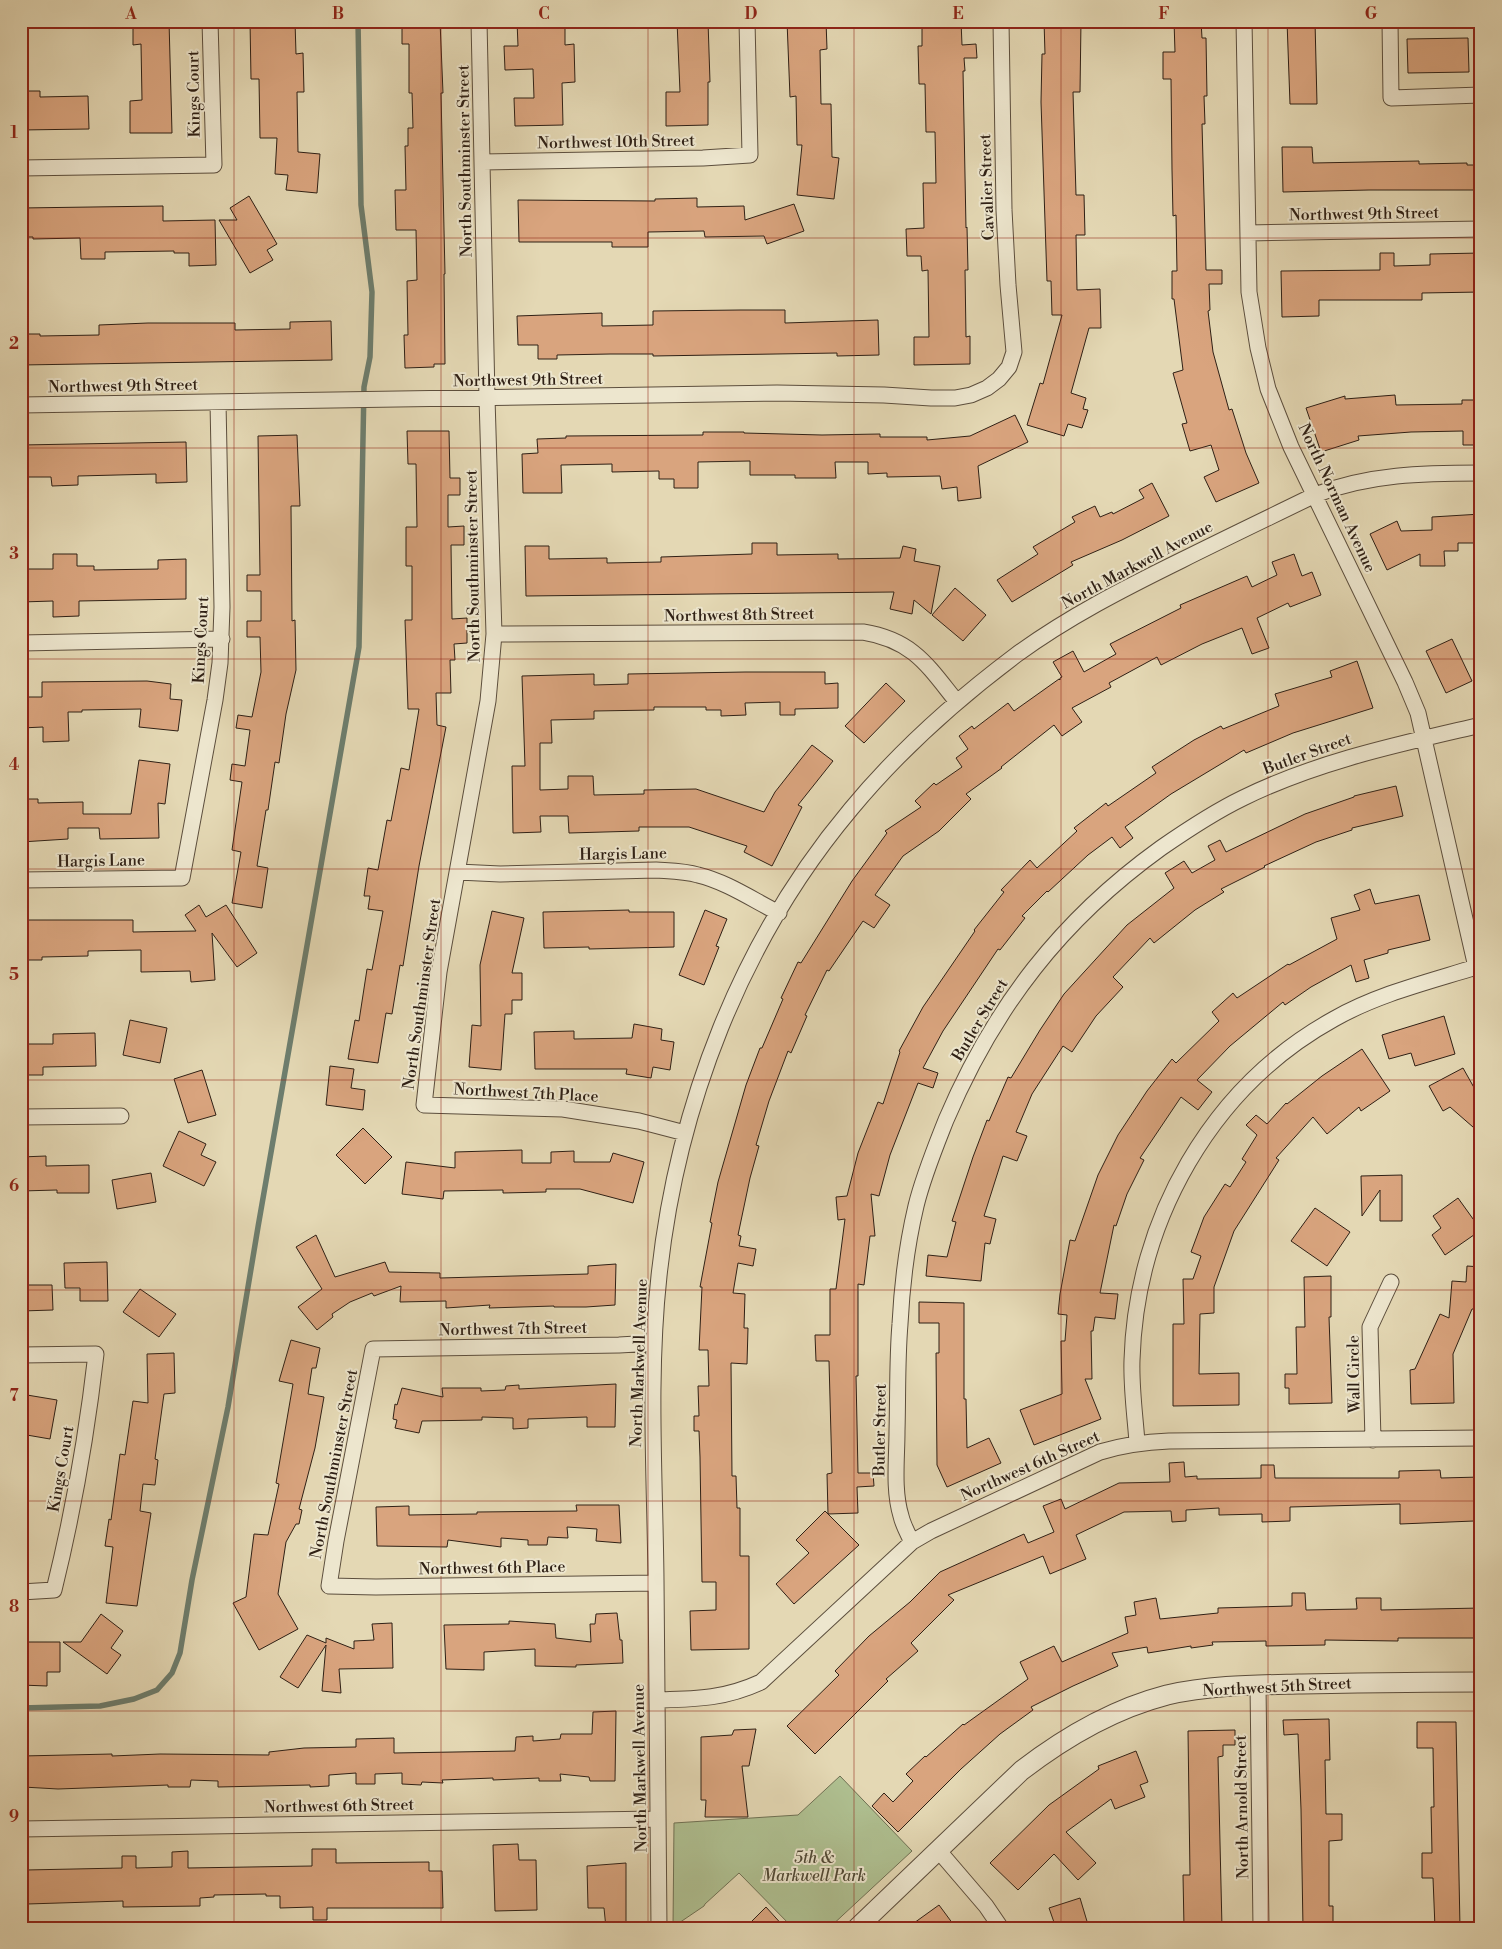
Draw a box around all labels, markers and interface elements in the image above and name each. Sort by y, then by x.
text: A [124,4,137,24]
text: B [332,4,344,24]
text: C [538,4,550,24]
text: D [745,4,758,24]
text: E [952,4,964,24]
text: F [1158,4,1170,24]
text: G [1365,4,1378,24]
street label: Kings Court [183,50,205,138]
street label: North Southminster Street [453,64,477,258]
text: 1 [10,123,18,143]
street label: Northwest 10th Street [537,131,695,153]
street label: Cavalier Street [975,133,999,241]
street label: Northwest 9th Street [1289,203,1440,225]
text: 2 [9,334,19,354]
street label: Northwest 9th Street [453,369,604,391]
street label: Northwest 9th Street [48,375,199,397]
street label: North Norman Avenue [1294,420,1380,576]
street label: North Southminster Street [461,469,485,663]
street label: North Markwell Avenue [1058,517,1216,613]
text: 3 [9,544,19,564]
street label: Kings Court [189,596,213,684]
street label: Northwest 8th Street [664,604,815,626]
street label: Butler Street [1259,729,1354,780]
text: 4 [9,755,20,775]
street label: Hargis Lane [579,843,667,865]
street label: Hargis Lane [57,850,145,872]
street label: North Southminster Street [399,897,445,1091]
text: 5 [9,965,19,985]
street label: Butler Street [947,975,1013,1066]
street label: Northwest 7th Place [453,1079,599,1107]
text: 6 [9,1176,19,1196]
street label: North Markwell Avenue [626,1278,652,1448]
street label: Northwest 7th Street [438,1318,588,1340]
street label: Wall Circle [1343,1335,1365,1414]
street label: North Southminster Street [306,1367,362,1560]
street label: Butler Street [869,1383,891,1478]
text: 7 [9,1386,19,1406]
street label: Kings Court [44,1424,78,1514]
street label: Northwest 6th Street [957,1426,1103,1506]
street label: Northwest 6th Place [418,1557,566,1579]
text: 8 [9,1597,19,1617]
street label: Northwest 5th Street [1202,1673,1352,1701]
street label: North Markwell Avenue [629,1684,651,1852]
street label: North Arnold Street [1231,1735,1253,1879]
street label: Northwest 6th Street [264,1795,415,1817]
text: 9 [9,1807,19,1827]
park label: 5th & Markwell Park [762,1848,866,1886]

